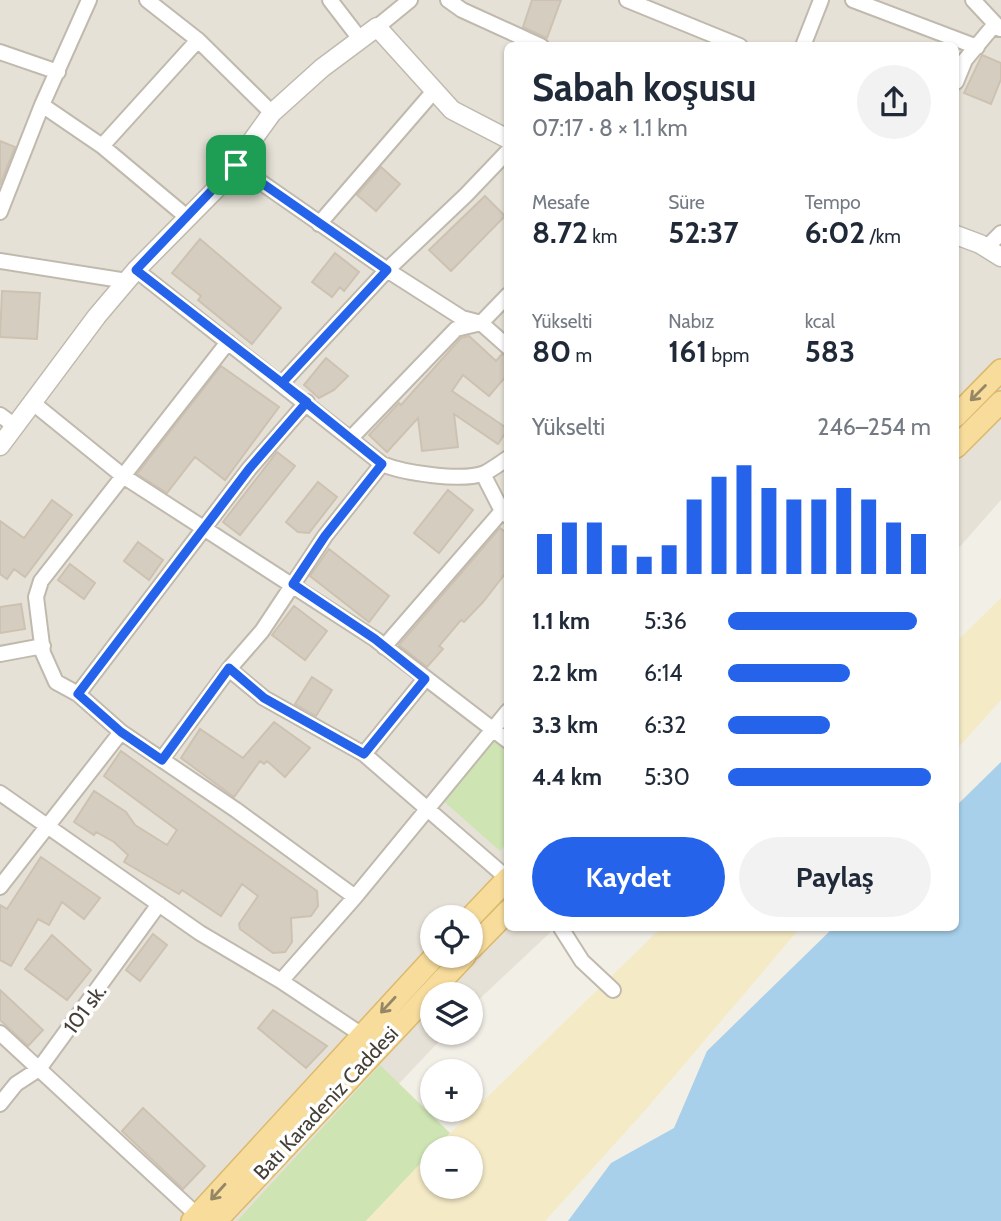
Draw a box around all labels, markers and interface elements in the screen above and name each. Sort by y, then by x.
text: Sabah koşusu [532,64,756,111]
button: share [857,65,931,139]
text: 07:17 · 8 × 1.1 km [532,114,688,142]
pin [206,135,266,195]
icon: arrive [217,146,255,184]
text: Mesafe [532,191,590,214]
text: Süre [668,191,705,214]
text: Tempo [805,191,861,214]
text: 8.72 [532,214,588,251]
text: 52:37 [668,214,738,251]
text: 6:02 [805,214,865,251]
text: km [588,225,617,248]
text: /km [865,225,901,248]
text: Yükselti [532,310,592,333]
text: Nabız [668,310,714,333]
text: kcal [805,310,835,333]
text: 80 [532,333,571,370]
text: 161 [668,333,707,370]
text: 583 [805,333,855,370]
text: m [571,344,592,367]
text: bpm [707,344,749,367]
one-way arrow [970,384,987,401]
text: Yükselti [532,413,605,441]
text: 246–254 m [817,413,931,441]
text: 1.1 km [532,607,590,635]
text: 5:36 [644,607,687,635]
text: 2.2 km [532,659,598,687]
text: 6:14 [644,659,683,687]
text: 3.3 km [532,711,598,739]
text: 6:32 [644,711,686,739]
text: 4.4 km [532,763,602,791]
text: 5:30 [644,763,690,791]
button: Kaydet [532,837,725,917]
button: Paylaş [739,837,931,917]
map controls [420,905,483,1199]
button: locate [420,905,483,968]
street label: 101 sk. [58,979,111,1038]
button: layers [420,982,483,1045]
one-way arrow [380,996,397,1013]
street label: Batı Karadeniz Caddesi [248,1021,403,1185]
button: + [420,1059,483,1122]
button: − [420,1136,483,1199]
one-way arrow [210,1183,227,1200]

